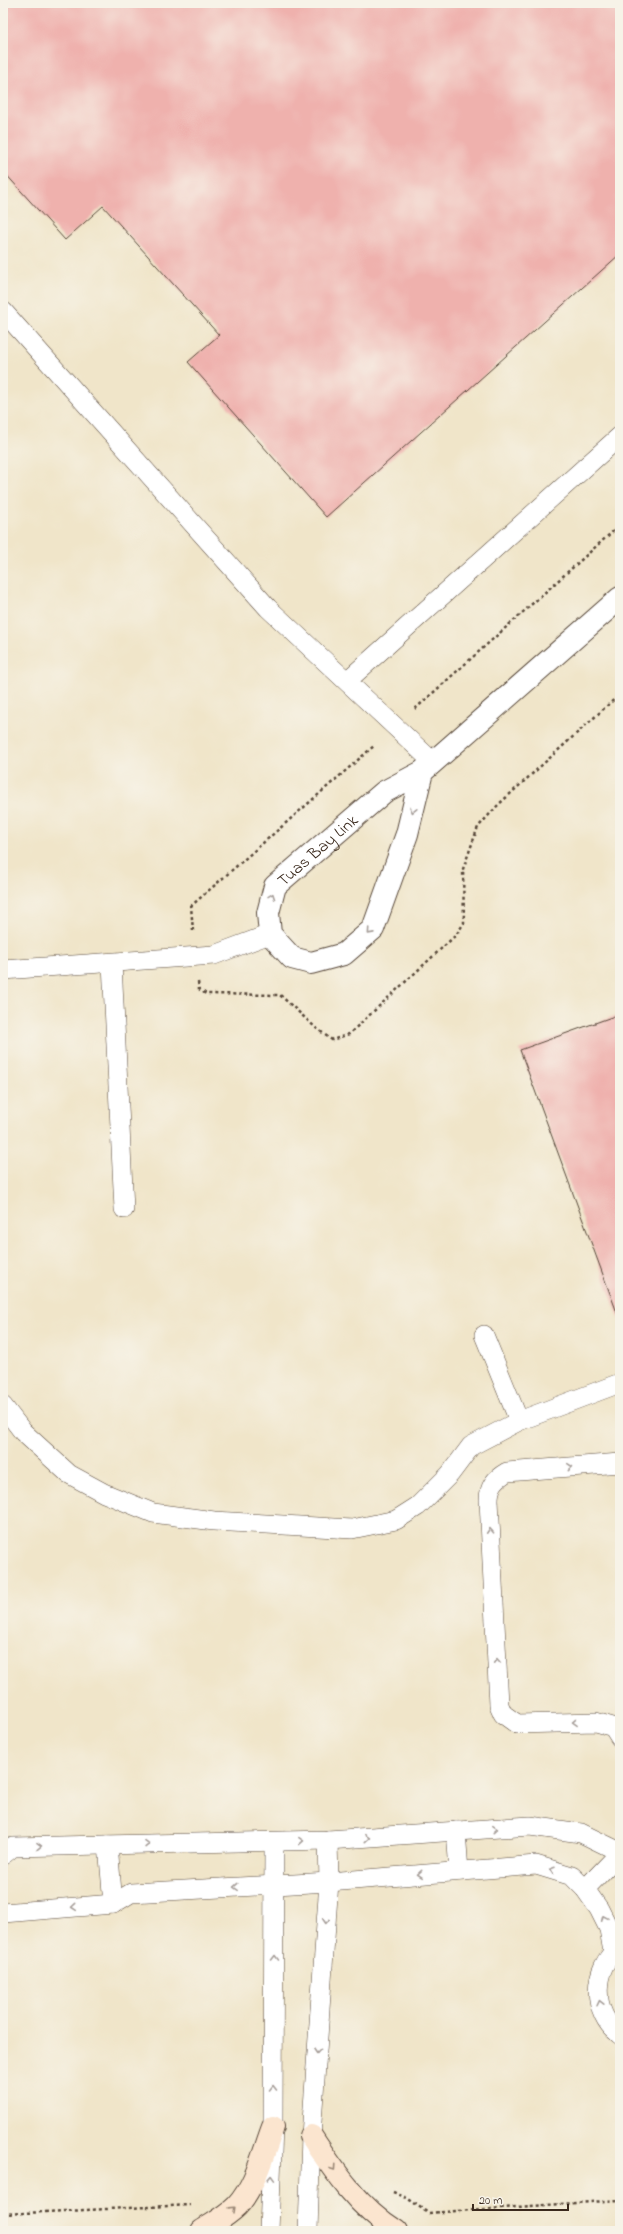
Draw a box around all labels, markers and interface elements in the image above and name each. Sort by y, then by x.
one-way arrow [409,806,418,813]
street label: Tuas Bay Link [272,808,365,893]
one-way arrow [267,893,275,900]
one-way arrow [367,927,374,935]
one-way arrow [567,1463,573,1472]
one-way arrow [486,1528,495,1534]
one-way arrow [492,1658,501,1664]
one-way arrow [572,1718,578,1727]
one-way arrow [492,1824,498,1833]
one-way arrow [364,1833,370,1842]
one-way arrow [298,1837,304,1845]
one-way arrow [144,1840,150,1848]
one-way arrow [36,1842,42,1851]
one-way arrow [549,1866,556,1875]
one-way arrow [417,1870,423,1879]
one-way arrow [233,1882,239,1891]
one-way arrow [71,1902,77,1911]
one-way arrow [601,1915,609,1923]
one-way arrow [321,1918,330,1924]
one-way arrow [270,1955,279,1961]
one-way arrow [596,2000,604,2007]
one-way arrow [313,2048,321,2054]
one-way arrow [269,2085,277,2091]
one-way arrow [328,2164,335,2171]
one-way arrow [267,2175,276,2181]
scale bar [473,2186,568,2212]
text: 20 m [479,2192,502,2210]
one-way arrow [228,2206,236,2213]

